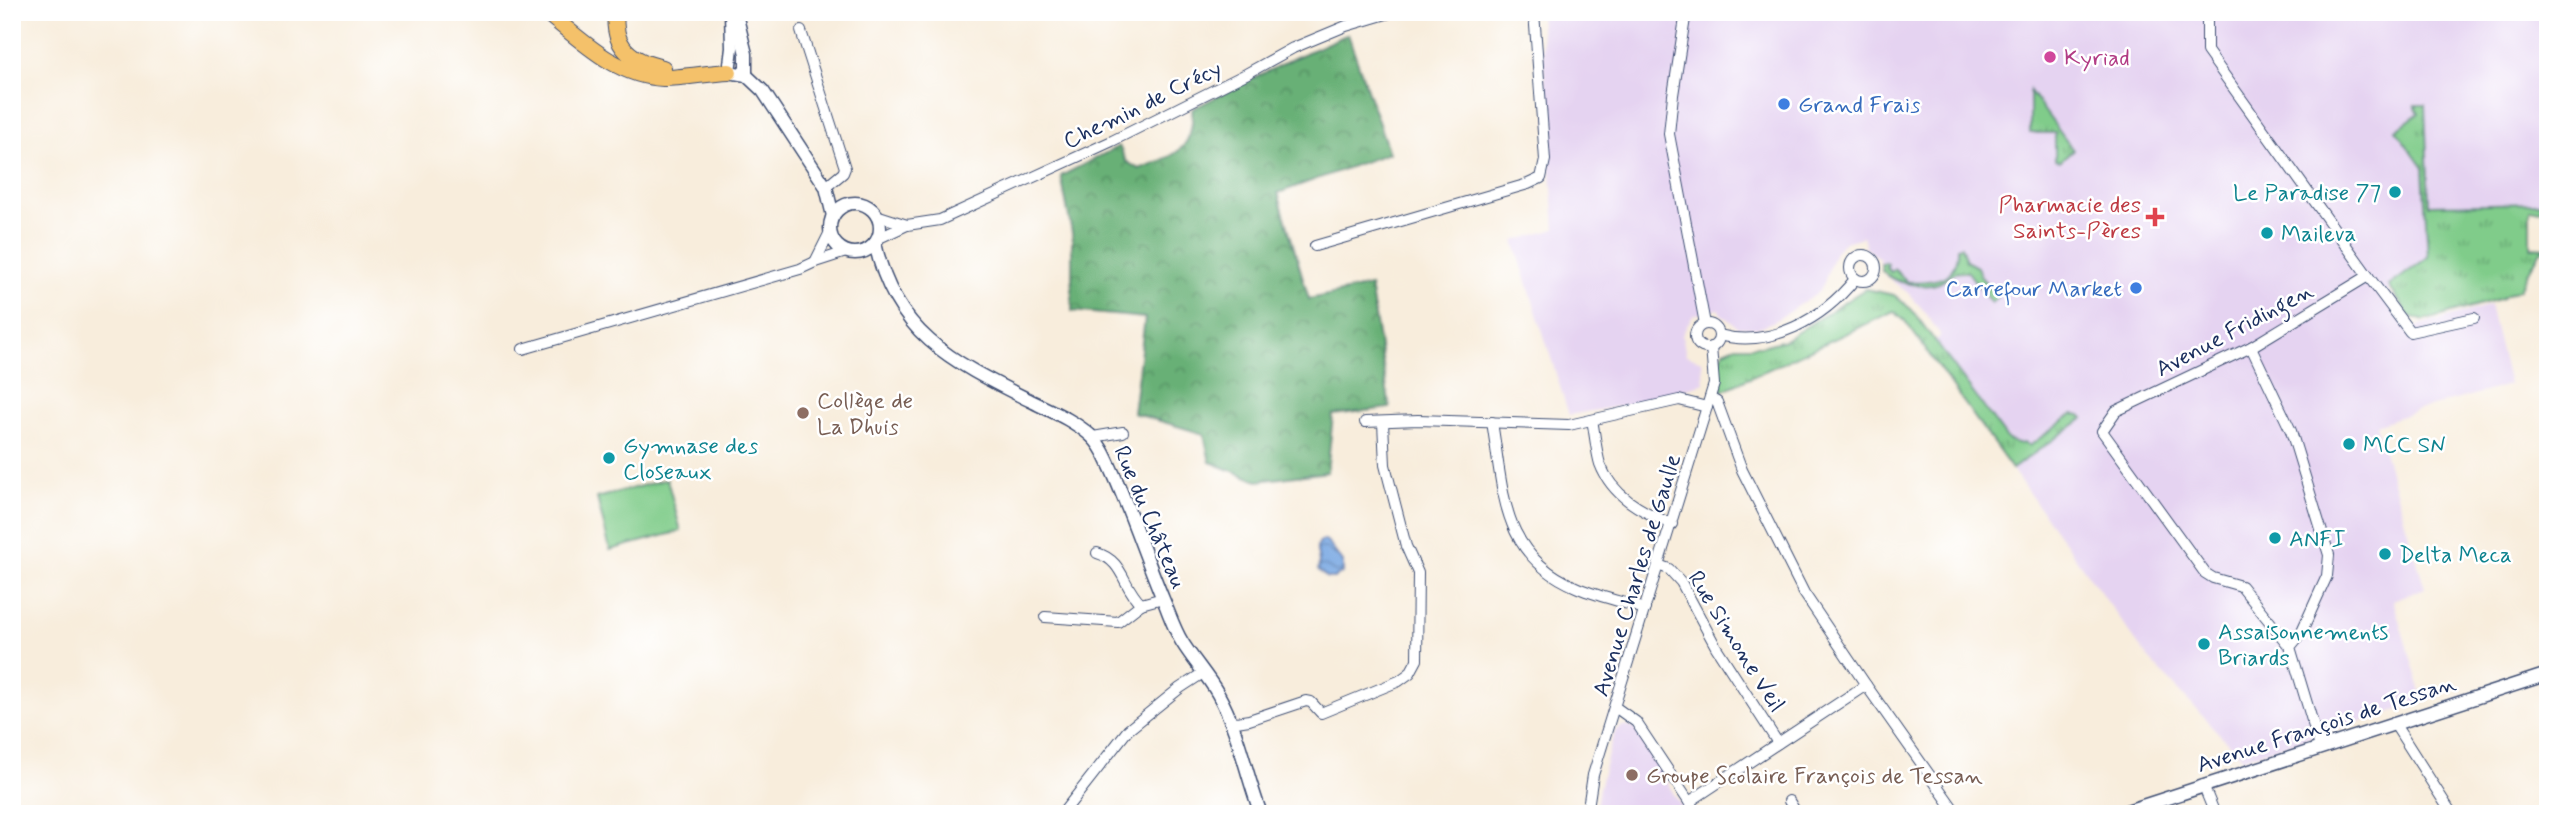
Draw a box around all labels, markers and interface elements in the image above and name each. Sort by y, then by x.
place label: Kyriad [2064,44,2130,74]
marker: Kyriad [2042,49,2058,65]
street label: Chemin de Crécy [1059,54,1227,157]
place label: Grand Frais [1798,91,1920,121]
marker: Grand Frais [1776,96,1792,112]
place label: Le Paradise 77 [2233,179,2381,209]
marker: Le Paradise 77 [2387,184,2403,200]
place label: Pharmacie des Saints-Pères [1999,191,2141,247]
marker: Pharmacie des Saints-Pères [2147,209,2163,225]
place label: Maileva [2281,220,2356,250]
marker: Maileva [2259,225,2275,241]
place label: Carrefour Market [1945,275,2122,306]
street label: Avenue Fridingen [2151,277,2320,387]
marker: Carrefour Market [2128,280,2144,296]
place label: Collège de La Dhuis [817,387,913,443]
marker: Collège de La Dhuis [795,405,811,421]
place label: MCC SN [2363,431,2446,461]
place label: Gymnase des Closeaux [623,432,758,488]
marker: MCC SN [2341,436,2357,452]
street label: Rue du Château [1106,442,1193,594]
marker: Gymnase des Closeaux [601,450,617,466]
street label: Avenue Charles de Gaulle [1587,451,1689,700]
place label: ANFI [2289,525,2346,555]
marker: ANFI [2267,530,2283,546]
place label: Delta Meca [2399,541,2512,571]
marker: Delta Meca [2377,546,2393,562]
street label: Rue Simone Veil [1680,566,1791,718]
place label: Assaisonnements Briards [2218,618,2388,674]
marker: Assaisonnements Briards [2196,636,2212,652]
street label: Avenue François de Tessan [2193,669,2460,781]
place label: Groupe Scolaire François de Tessan [1646,762,1983,792]
marker: Groupe Scolaire François de Tessan [1624,767,1640,783]

